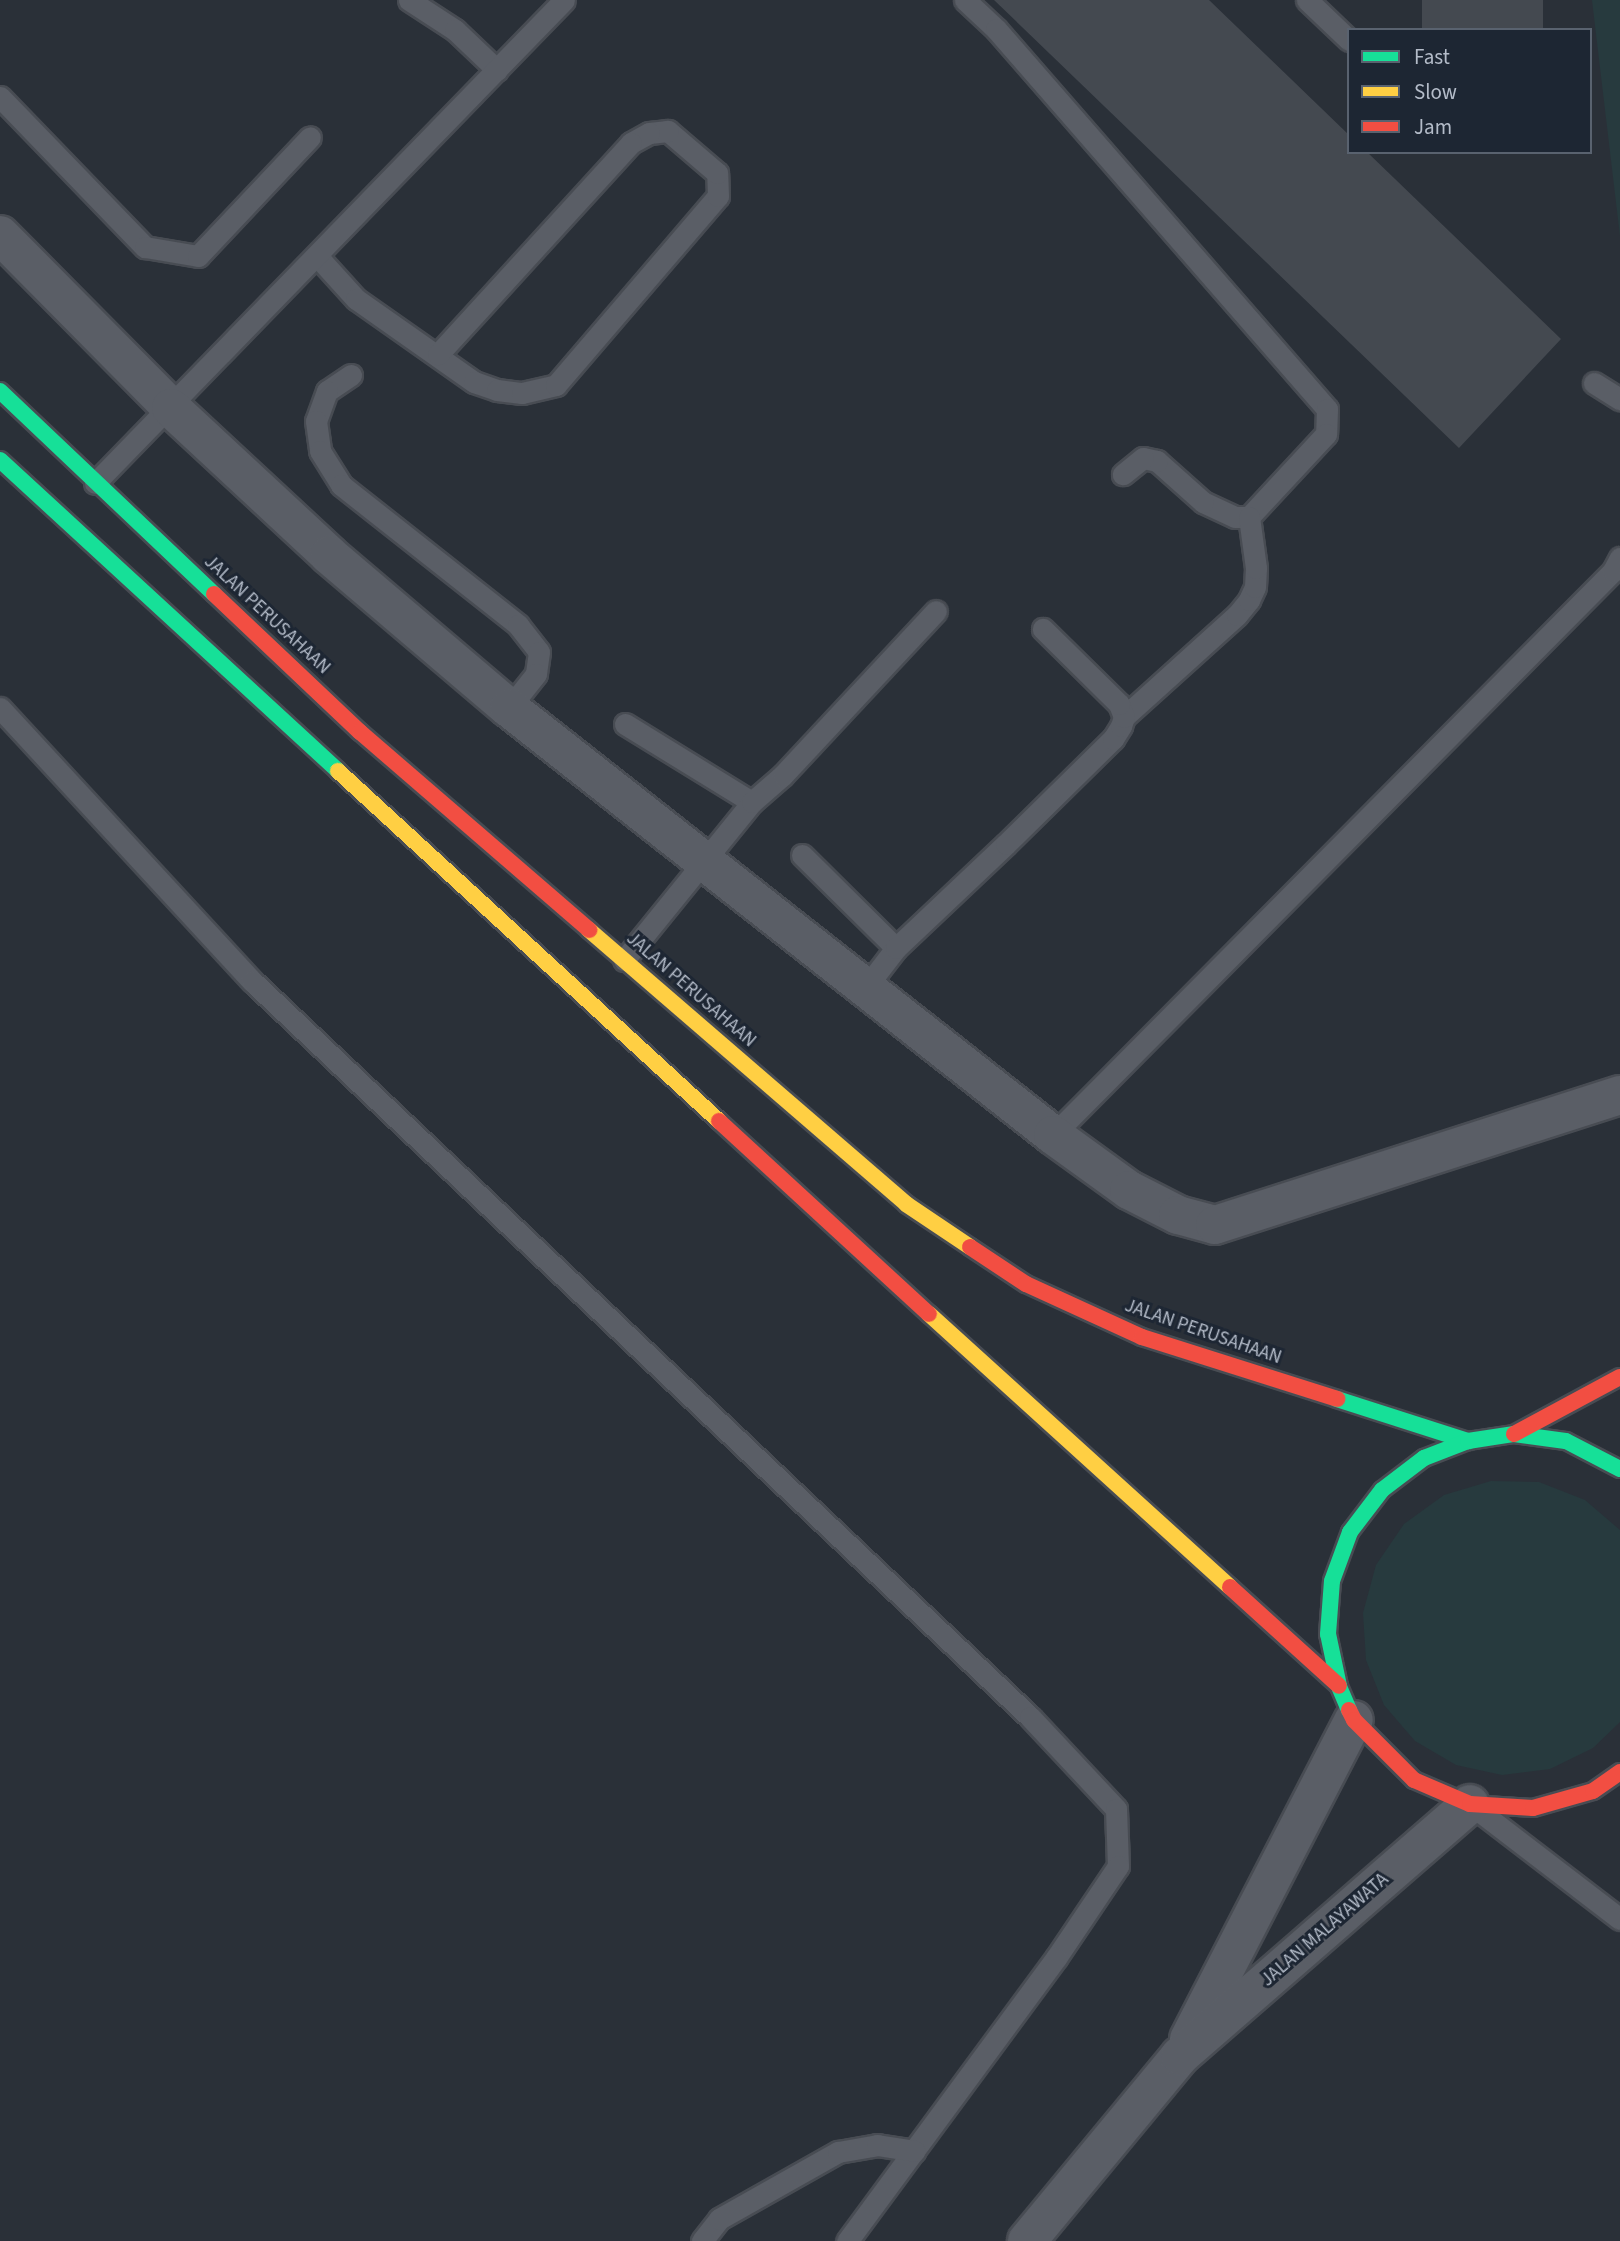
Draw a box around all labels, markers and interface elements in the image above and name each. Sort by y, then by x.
legend [1347,28,1592,154]
text: Fast [1414,42,1450,72]
text: Slow [1414,77,1457,107]
text: Jam [1414,112,1452,142]
street label: JALAN PERUSAHAAN [199,551,335,679]
street label: JALAN PERUSAHAAN [621,927,761,1053]
street label: JALAN PERUSAHAAN [1122,1294,1284,1370]
street label: JALAN MALAYAWATA [1257,1868,1393,1992]

